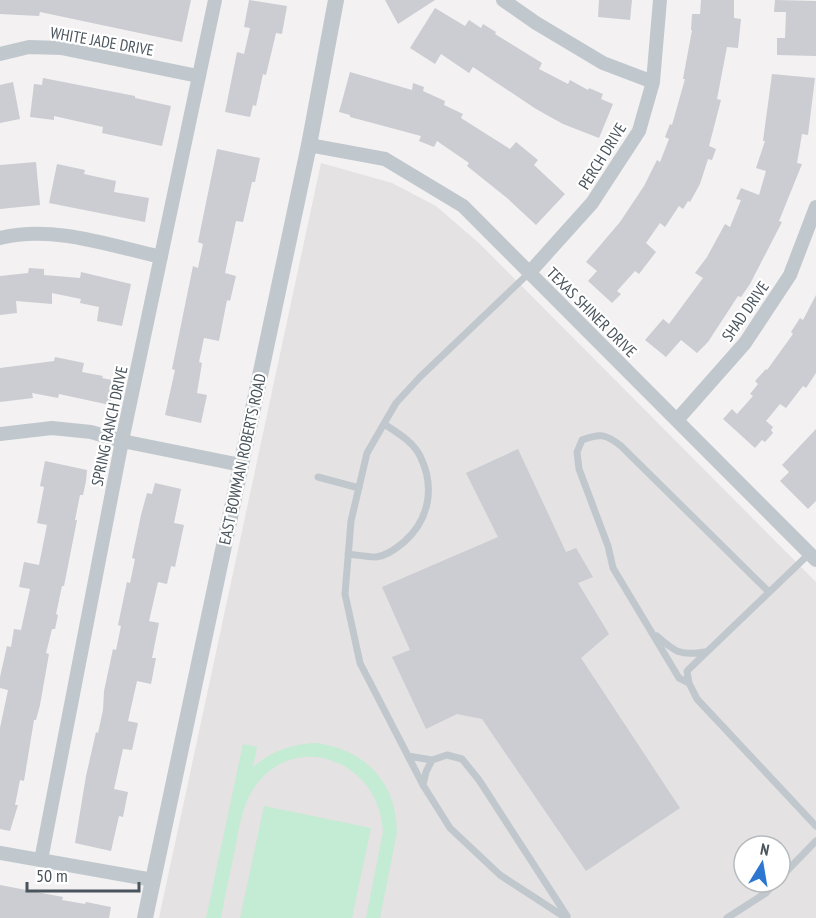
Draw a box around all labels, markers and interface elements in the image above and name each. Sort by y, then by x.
street label: WHITE JADE DRIVE [49,22,155,60]
street label: PERCH DRIVE [574,119,630,193]
street label: TEXAS SHINER DRIVE [543,263,641,361]
street label: SHAD DRIVE [717,277,773,345]
street label: SPRING RANCH DRIVE [87,364,132,488]
street label: EAST BOWMAN ROBERTS ROAD [214,372,270,546]
north arrow [732,834,792,894]
text: N [759,839,771,860]
scale bar [27,855,140,893]
text: 50 m [36,864,68,887]

